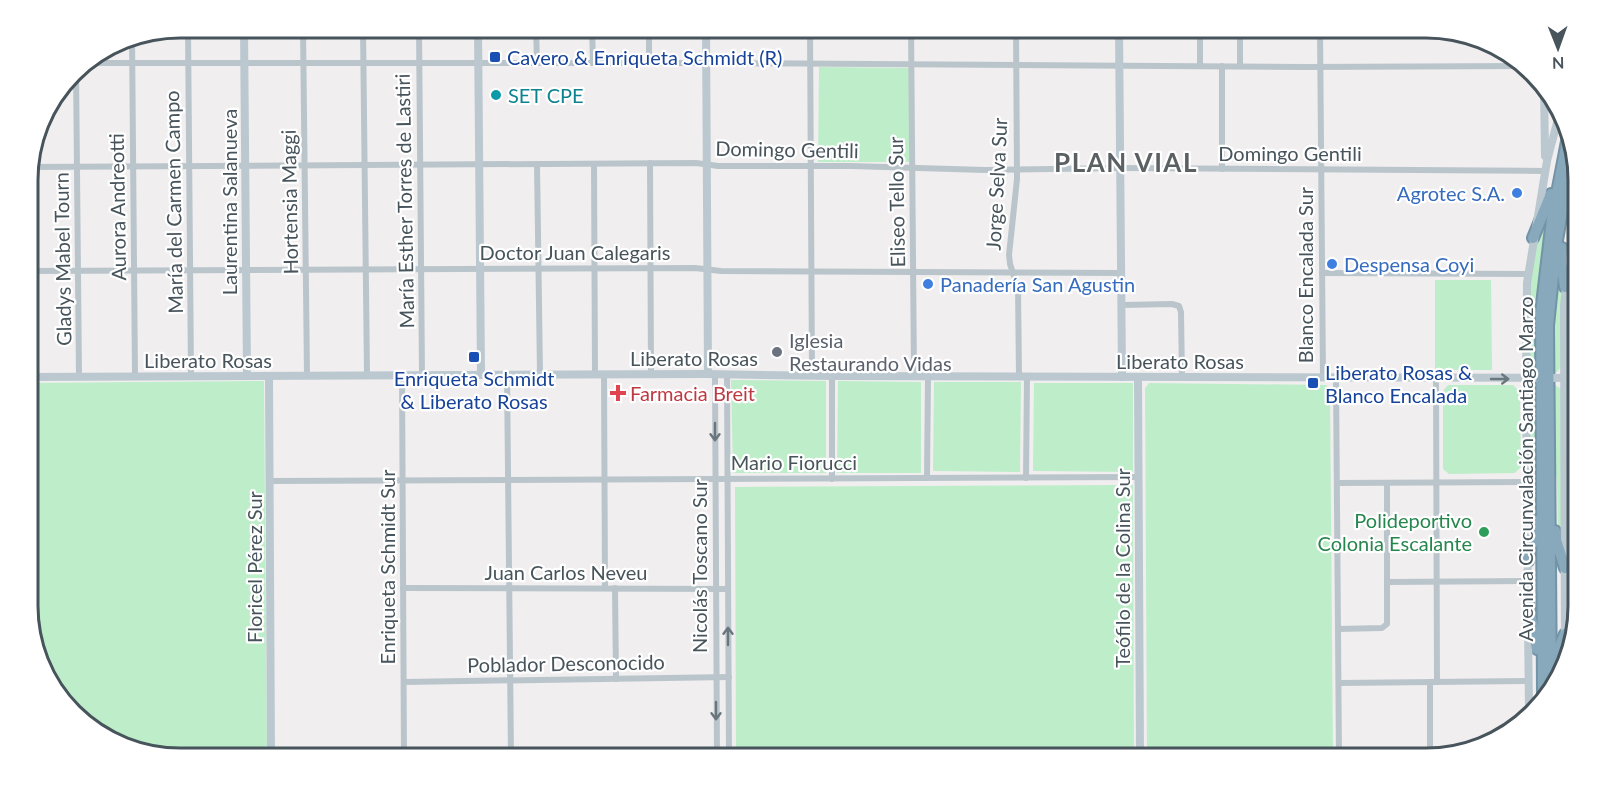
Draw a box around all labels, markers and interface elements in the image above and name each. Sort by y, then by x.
north arrow [1528,18,1588,78]
place label: Cavero & Enriqueta Schmidt (R) [507,45,782,69]
marker: Cavero & Enriqueta Schmidt (R) [488,50,502,64]
text: N [1552,54,1565,73]
street label: María Esther Torres de Lastiri [390,73,418,329]
place label: SET CPE [508,83,584,107]
marker: SET CPE [489,88,503,102]
street label: María del Carmen Campo [159,90,187,314]
street label: Laurentina Salanueva [217,109,241,295]
street label: Jorge Selva Sur [981,116,1011,251]
street label: Hortensia Maggi [276,129,302,275]
street label: Aurora Andreotti [104,133,130,281]
street label: Domingo Gentili [715,136,859,162]
street label: Eliseo Tello Sur [883,136,909,268]
street label: Domingo Gentili [1218,141,1362,165]
district label: PLAN VIAL [1054,146,1198,178]
street label: Gladys Mabel Tourn [48,172,76,346]
place label: Agrotec S.A. [1397,181,1505,205]
street label: Blanco Encalada Sur [1293,186,1317,363]
marker: Agrotec S.A. [1510,186,1524,200]
street label: Doctor Juan Calegaris [479,240,671,264]
place label: Despensa Coyi [1344,252,1474,276]
marker: Despensa Coyi [1325,257,1339,271]
place label: Panadería San Agustin [940,272,1135,296]
marker: Panadería San Agustin [921,277,935,291]
street label: Avenida Circunvalación Santiago Marzo [1513,296,1537,642]
place label: Iglesia Restaurando Vidas [789,328,952,375]
marker: Iglesia Restaurando Vidas [770,345,784,359]
street label: Liberato Rosas [630,346,758,370]
street label: Liberato Rosas [144,348,272,372]
street label: Liberato Rosas [1116,349,1244,373]
marker: Enriqueta Schmidt & Liberato Rosas [467,350,481,364]
place label: Liberato Rosas & Blanco Encalada [1325,360,1473,407]
place label: Enriqueta Schmidt & Liberato Rosas [394,366,554,413]
one-way arrow [1489,373,1509,385]
marker: Liberato Rosas & Blanco Encalada [1306,376,1320,390]
place label: Farmacia Breit [630,381,755,405]
marker: Farmacia Breit [611,386,625,400]
one-way arrow [709,422,721,442]
street label: Mario Fiorucci [731,450,857,474]
street label: Teófilo de la Colina Sur [1110,467,1134,668]
street label: Enriqueta Schmidt Sur [375,469,399,664]
street label: Nicolás Toscano Sur [687,478,711,653]
street label: Floricel Pérez Sur [242,490,266,643]
place label: Polideportivo Colonia Escalante [1318,508,1472,555]
marker: Polideportivo Colonia Escalante [1477,525,1491,539]
street label: Juan Carlos Neveu [484,560,648,584]
one-way arrow [723,627,734,647]
street label: Poblador Desconocido [467,649,665,677]
one-way arrow [710,701,722,721]

